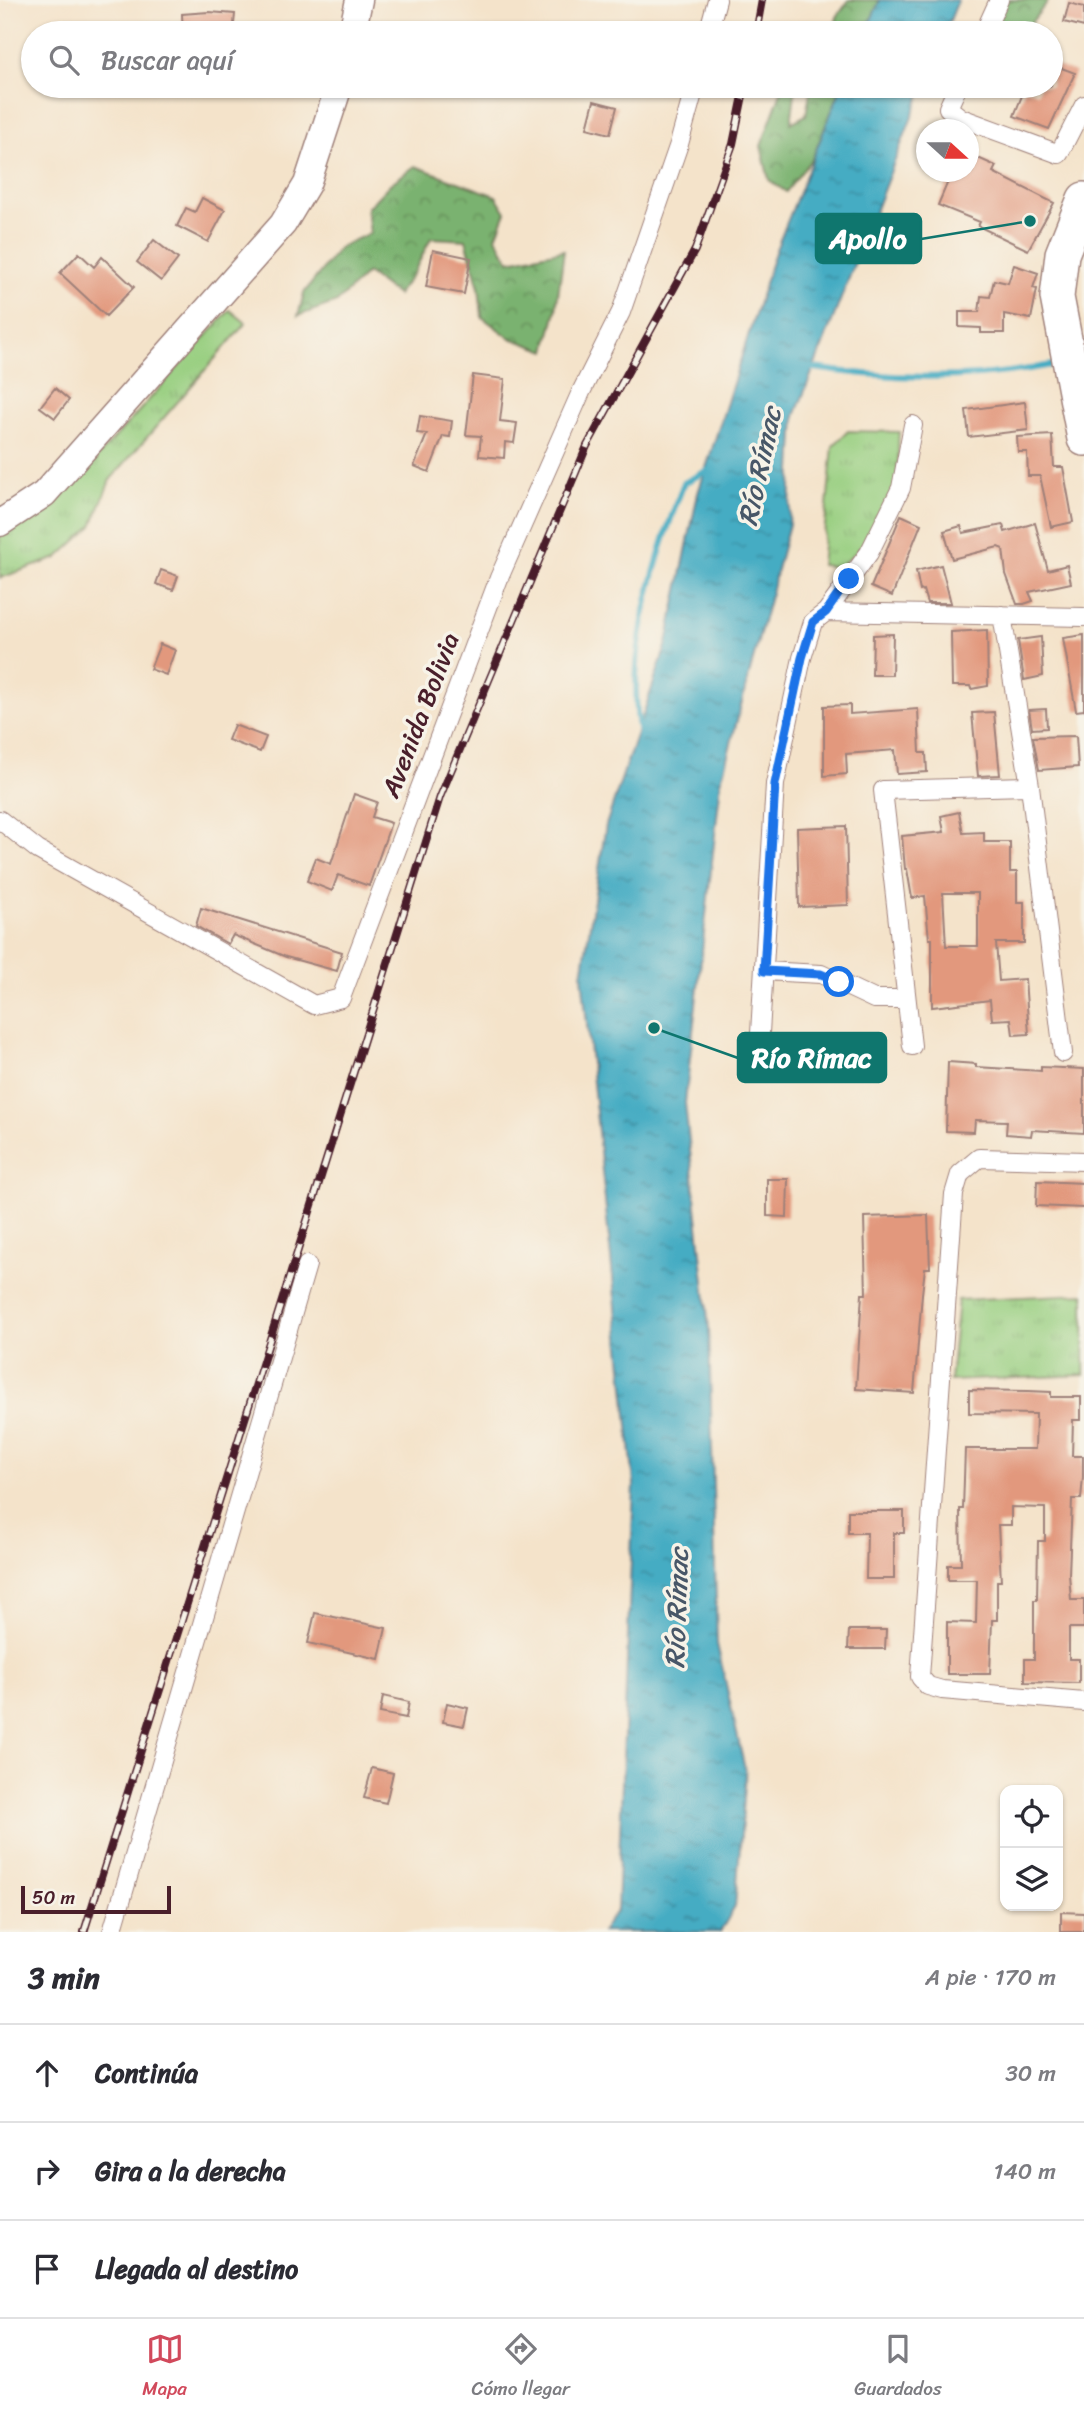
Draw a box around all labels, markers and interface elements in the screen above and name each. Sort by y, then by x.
search box [21,21,1063,98]
text: Buscar aquí [101,37,234,83]
icon: search [45,41,83,79]
north arrow [916,119,979,182]
callout: Apollo [816,214,921,263]
text: Apollo [828,214,908,263]
water label: Río Rímac [723,400,796,530]
route end [833,563,864,594]
street label: Avenida Bolivia [367,626,473,805]
route start [823,966,854,997]
callout: Río Rímac [738,1033,886,1082]
text: Río Rímac [751,1033,872,1082]
water label: Río Rímac [650,1545,703,1669]
map controls [1000,1785,1063,1911]
button: locate [1000,1785,1063,1848]
button: layers [1000,1848,1063,1911]
text: 50 m [32,1881,75,1914]
scale bar [21,1883,172,1915]
text: 3 min [28,1951,100,2005]
text: A pie · 170 m [925,1957,1056,1998]
text: Continúa [95,2050,198,2096]
text: 30 m [1005,2053,1056,2094]
icon: ahead [28,2054,66,2092]
text: Gira a la derecha [95,2148,286,2194]
text: 140 m [994,2151,1056,2192]
icon: right [28,2152,66,2190]
text: Llegada al destino [95,2246,298,2292]
icon: arrive [28,2250,66,2288]
tab: Mapa [142,2330,187,2405]
tab: Cómo llegar [472,2330,570,2405]
tab: Guardados [854,2330,942,2405]

